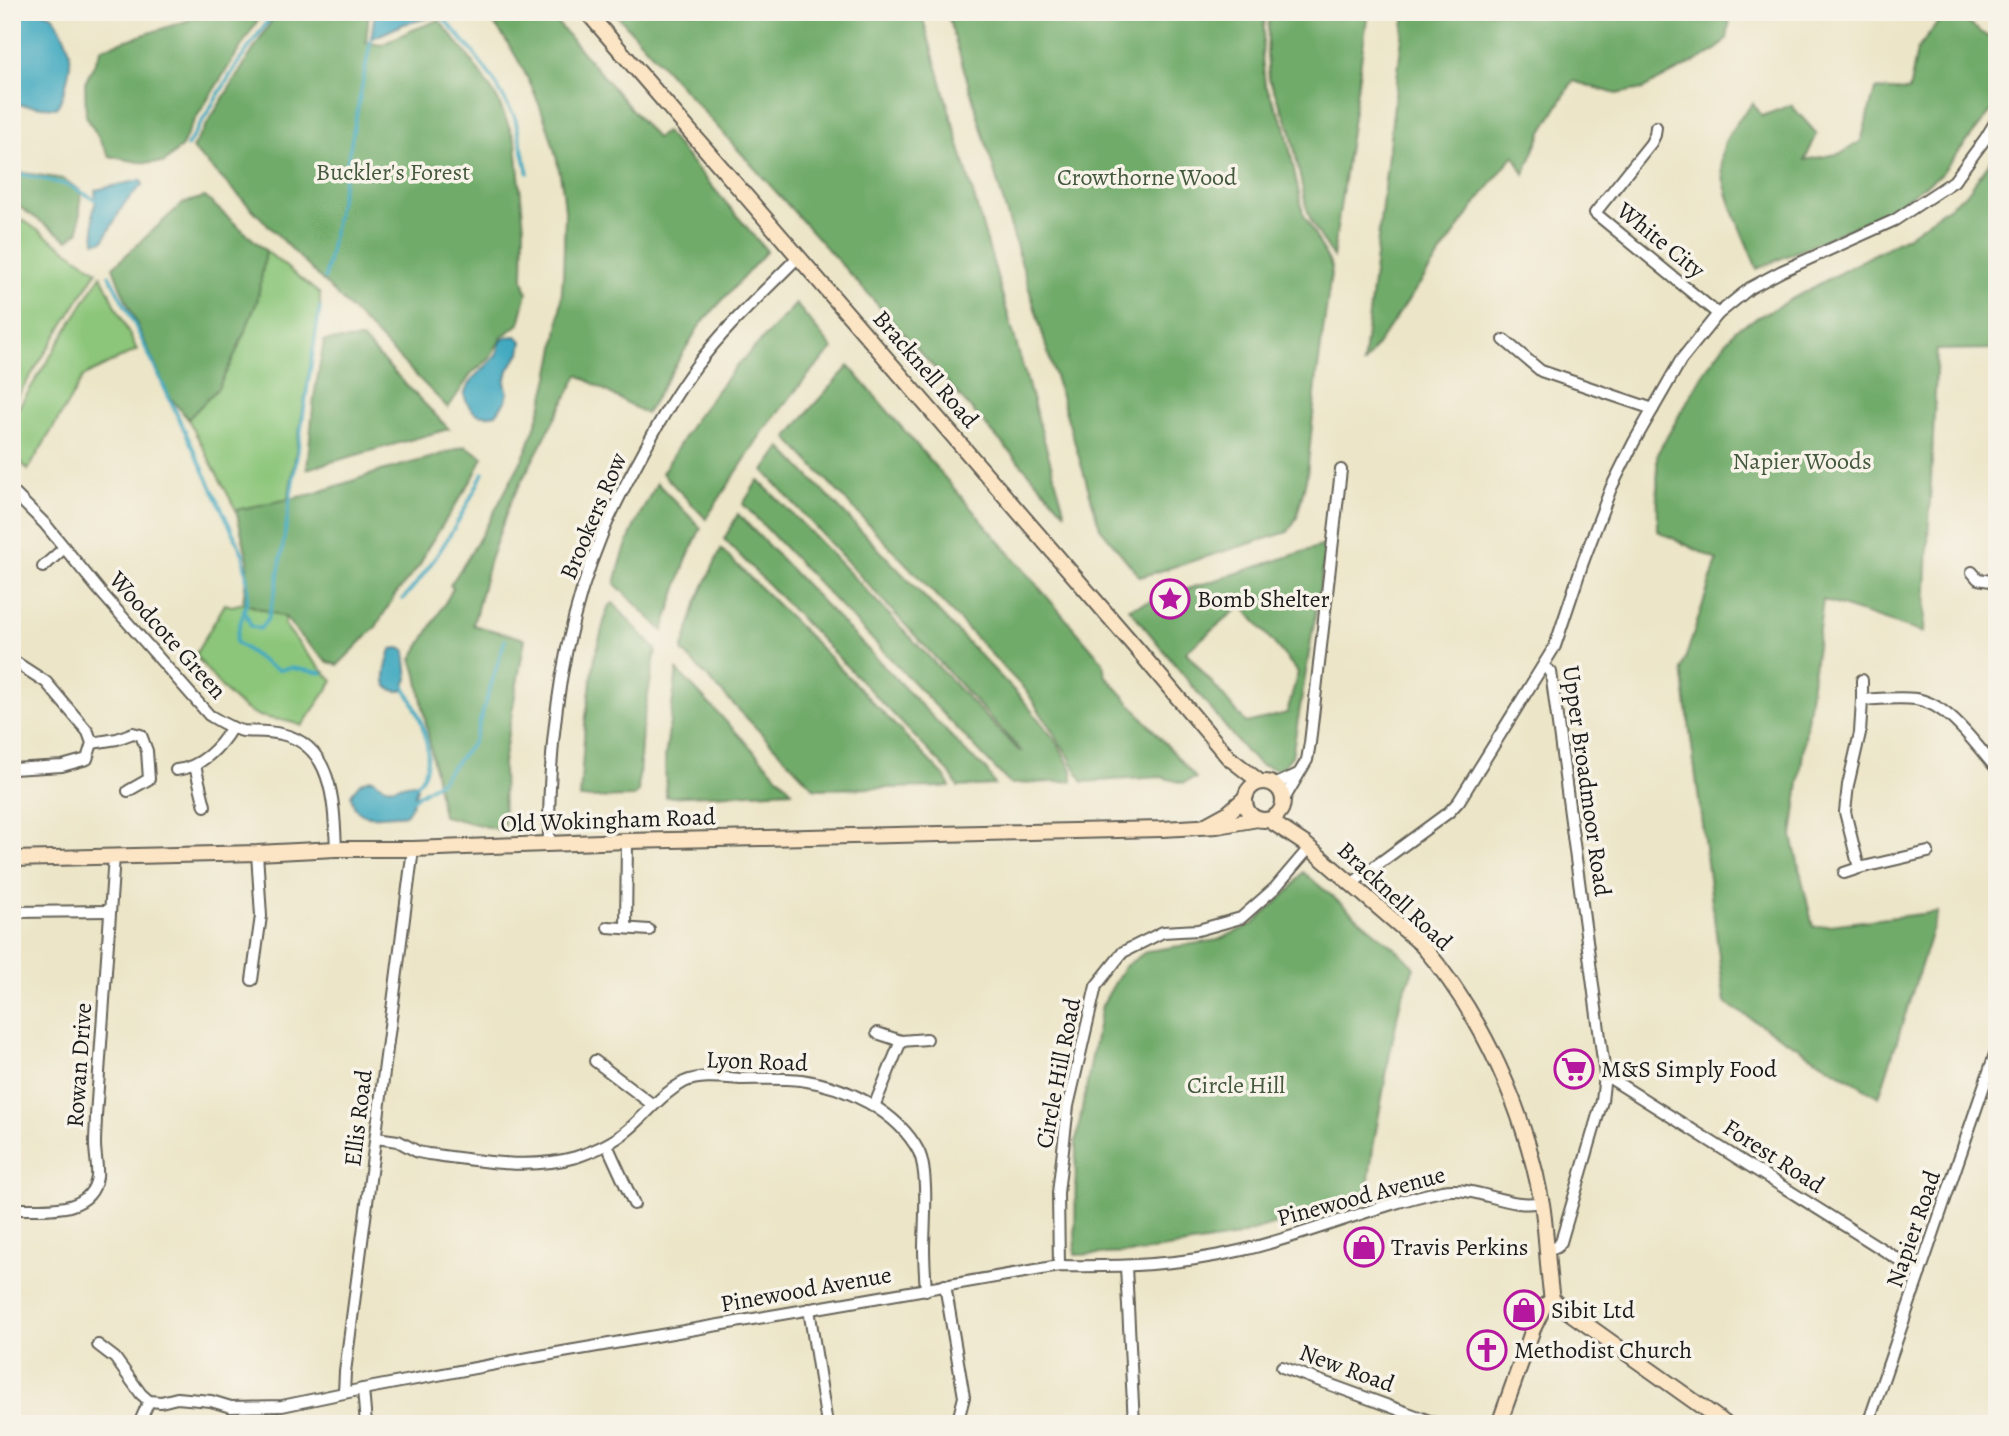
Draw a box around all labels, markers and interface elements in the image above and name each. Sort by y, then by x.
park label: Buckler's Forest [316,156,470,188]
park label: Crowthorne Wood [1057,161,1237,193]
street label: White City [1609,194,1712,286]
street label: Bracknell Road [866,303,986,435]
park label: Napier Woods [1732,445,1872,477]
street label: Brookers Row [552,447,634,584]
street label: Woodcote Green [101,563,234,706]
place icon: Bomb Shelter [1149,578,1191,620]
place label: Bomb Shelter [1197,583,1330,615]
street label: Upper Broadmoor Road [1555,664,1619,899]
street label: Old Wokingham Road [500,800,716,840]
street label: Bracknell Road [1330,834,1460,958]
street label: Circle Hill Road [1028,995,1088,1151]
street label: Rowan Drive [59,1002,99,1128]
street label: Lyon Road [705,1043,809,1079]
supermarket icon: M&S Simply Food [1553,1048,1595,1090]
place label: M&S Simply Food [1601,1053,1777,1085]
street label: Ellis Road [336,1068,380,1168]
park label: Circle Hill [1187,1069,1285,1101]
street label: Forest Road [1717,1111,1831,1201]
street label: Pinewood Avenue [1273,1158,1449,1234]
street label: Napier Road [1878,1166,1948,1292]
shop icon: Travis Perkins [1343,1226,1385,1268]
place label: Travis Perkins [1391,1231,1529,1263]
street label: Pinewood Avenue [718,1258,894,1320]
shop icon: Sibit Ltd [1503,1289,1545,1331]
place label: Sibit Ltd [1551,1294,1635,1326]
church icon: Methodist Church [1466,1329,1508,1371]
place label: Methodist Church [1514,1334,1692,1366]
street label: New Road [1295,1336,1399,1400]

